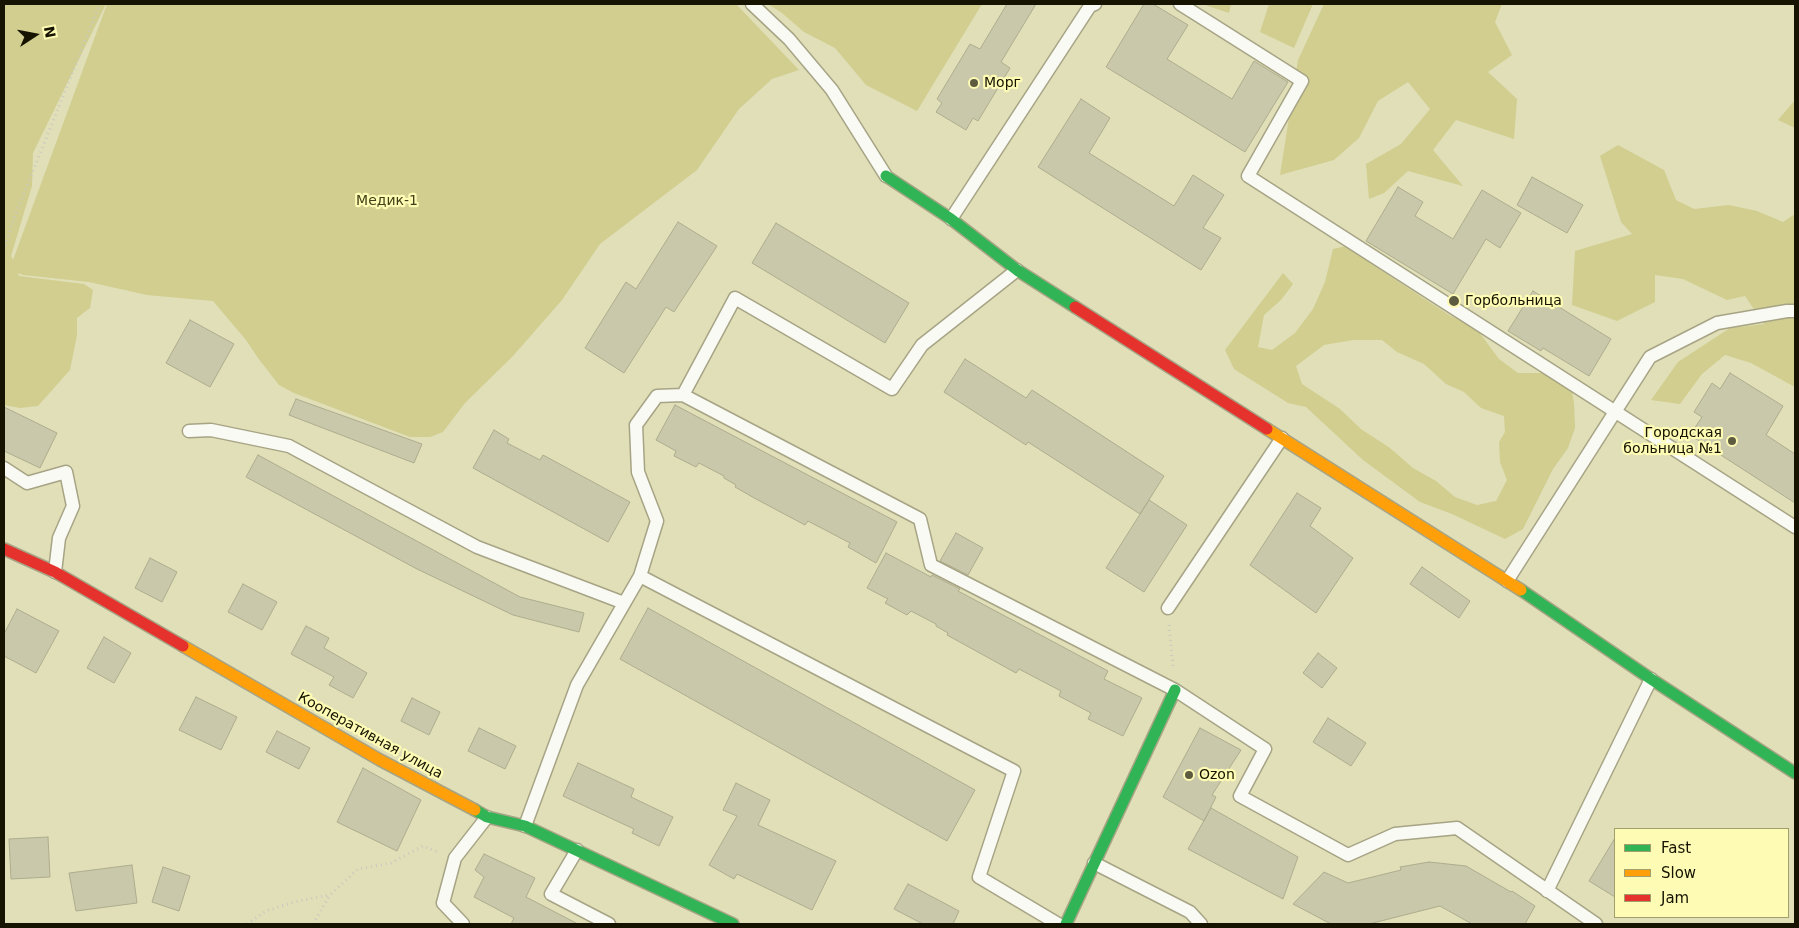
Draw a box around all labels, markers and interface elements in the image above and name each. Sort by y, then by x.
north arrow [10,10,60,60]
text: N [41,25,59,39]
place label: Морг [984,75,1021,91]
marker: Морг [968,77,980,89]
park label: Медик-1 [356,193,418,209]
place label: Горбольница [1465,293,1562,309]
marker: Горбольница [1447,294,1461,308]
place label: Городская больница №1 [1623,425,1722,458]
marker: Городская больница №1 [1726,435,1738,447]
street label: Кооперативная улица [295,689,445,783]
place label: Ozon [1199,767,1235,783]
marker: Ozon [1183,769,1195,781]
legend [1614,828,1789,918]
text: Fast [1661,839,1691,857]
text: Slow [1661,864,1696,882]
text: Jam [1661,889,1689,907]

